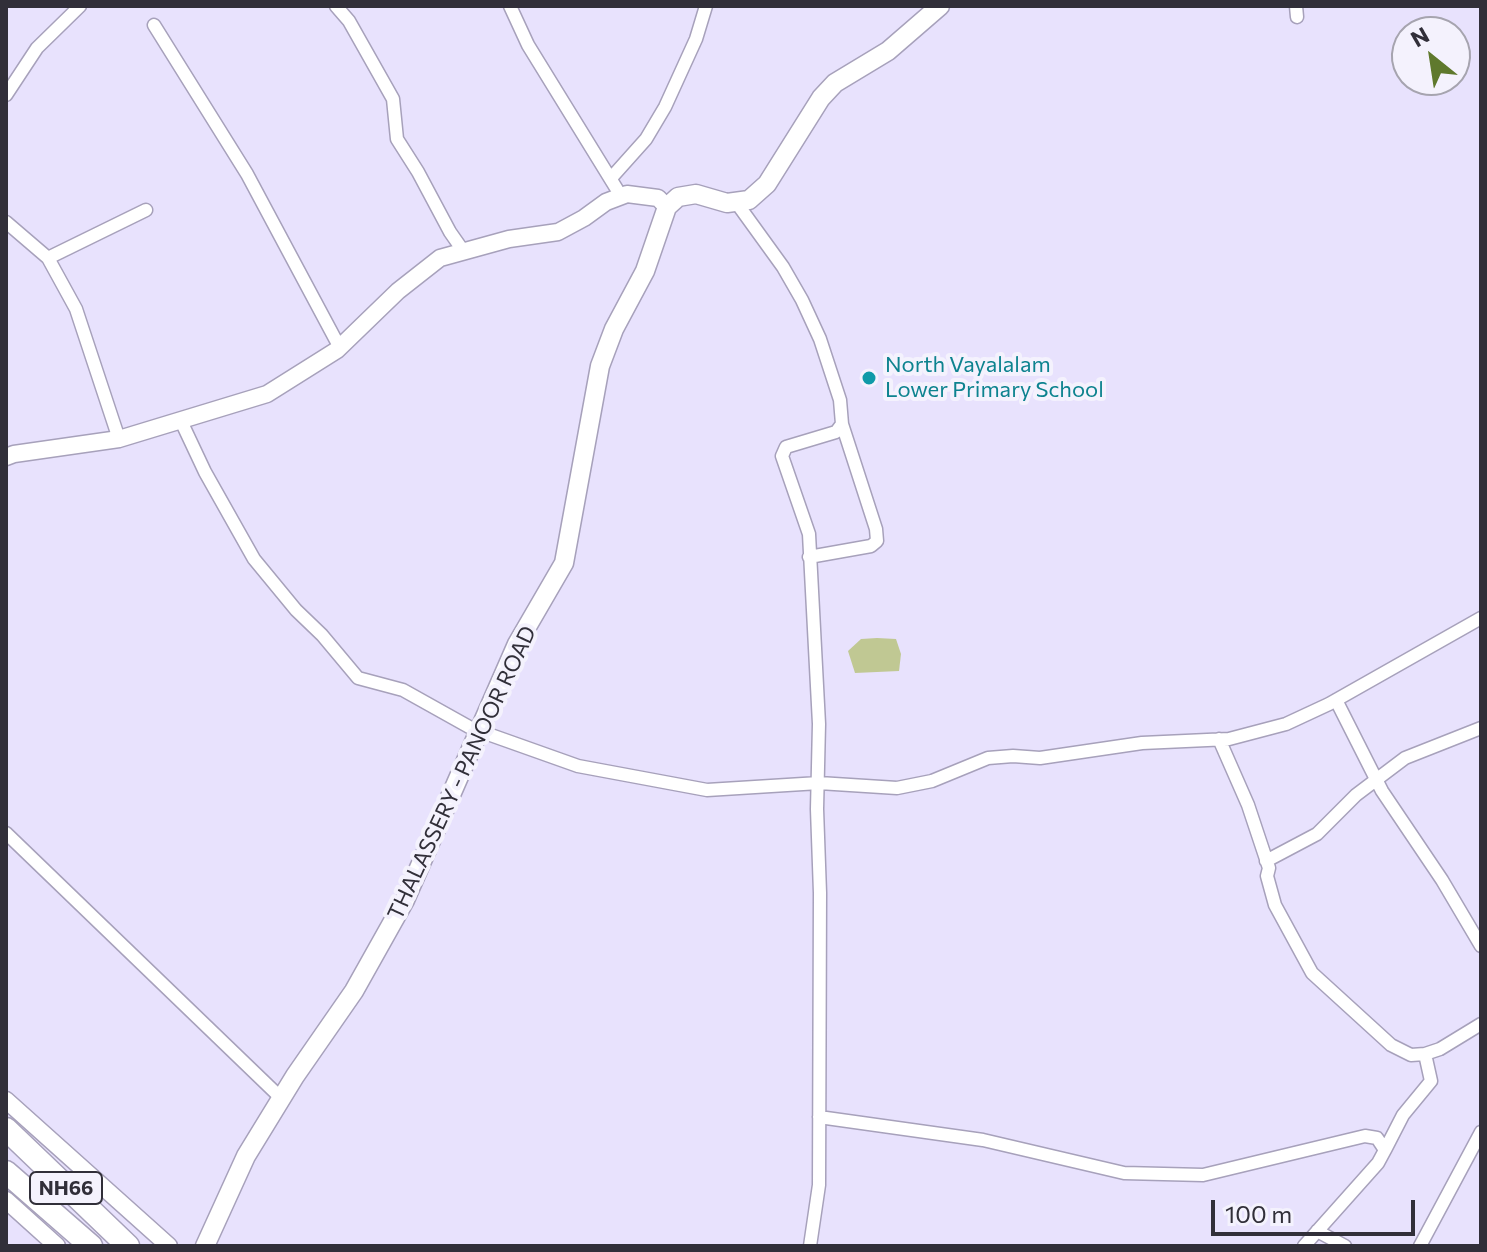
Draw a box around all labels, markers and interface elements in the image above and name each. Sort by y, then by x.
north arrow [1391,16,1471,96]
text: N [1406,21,1434,52]
place label: North Vayalalam Lower Primary School [885,352,1104,404]
marker: North Vayalalam Lower Primary School [860,369,878,387]
street label: THALASSERY - PANOOR ROAD [382,622,542,924]
road number: NH66 [30,1172,102,1204]
scale bar [1215,1184,1419,1234]
text: 100 m [1225,1199,1292,1228]

